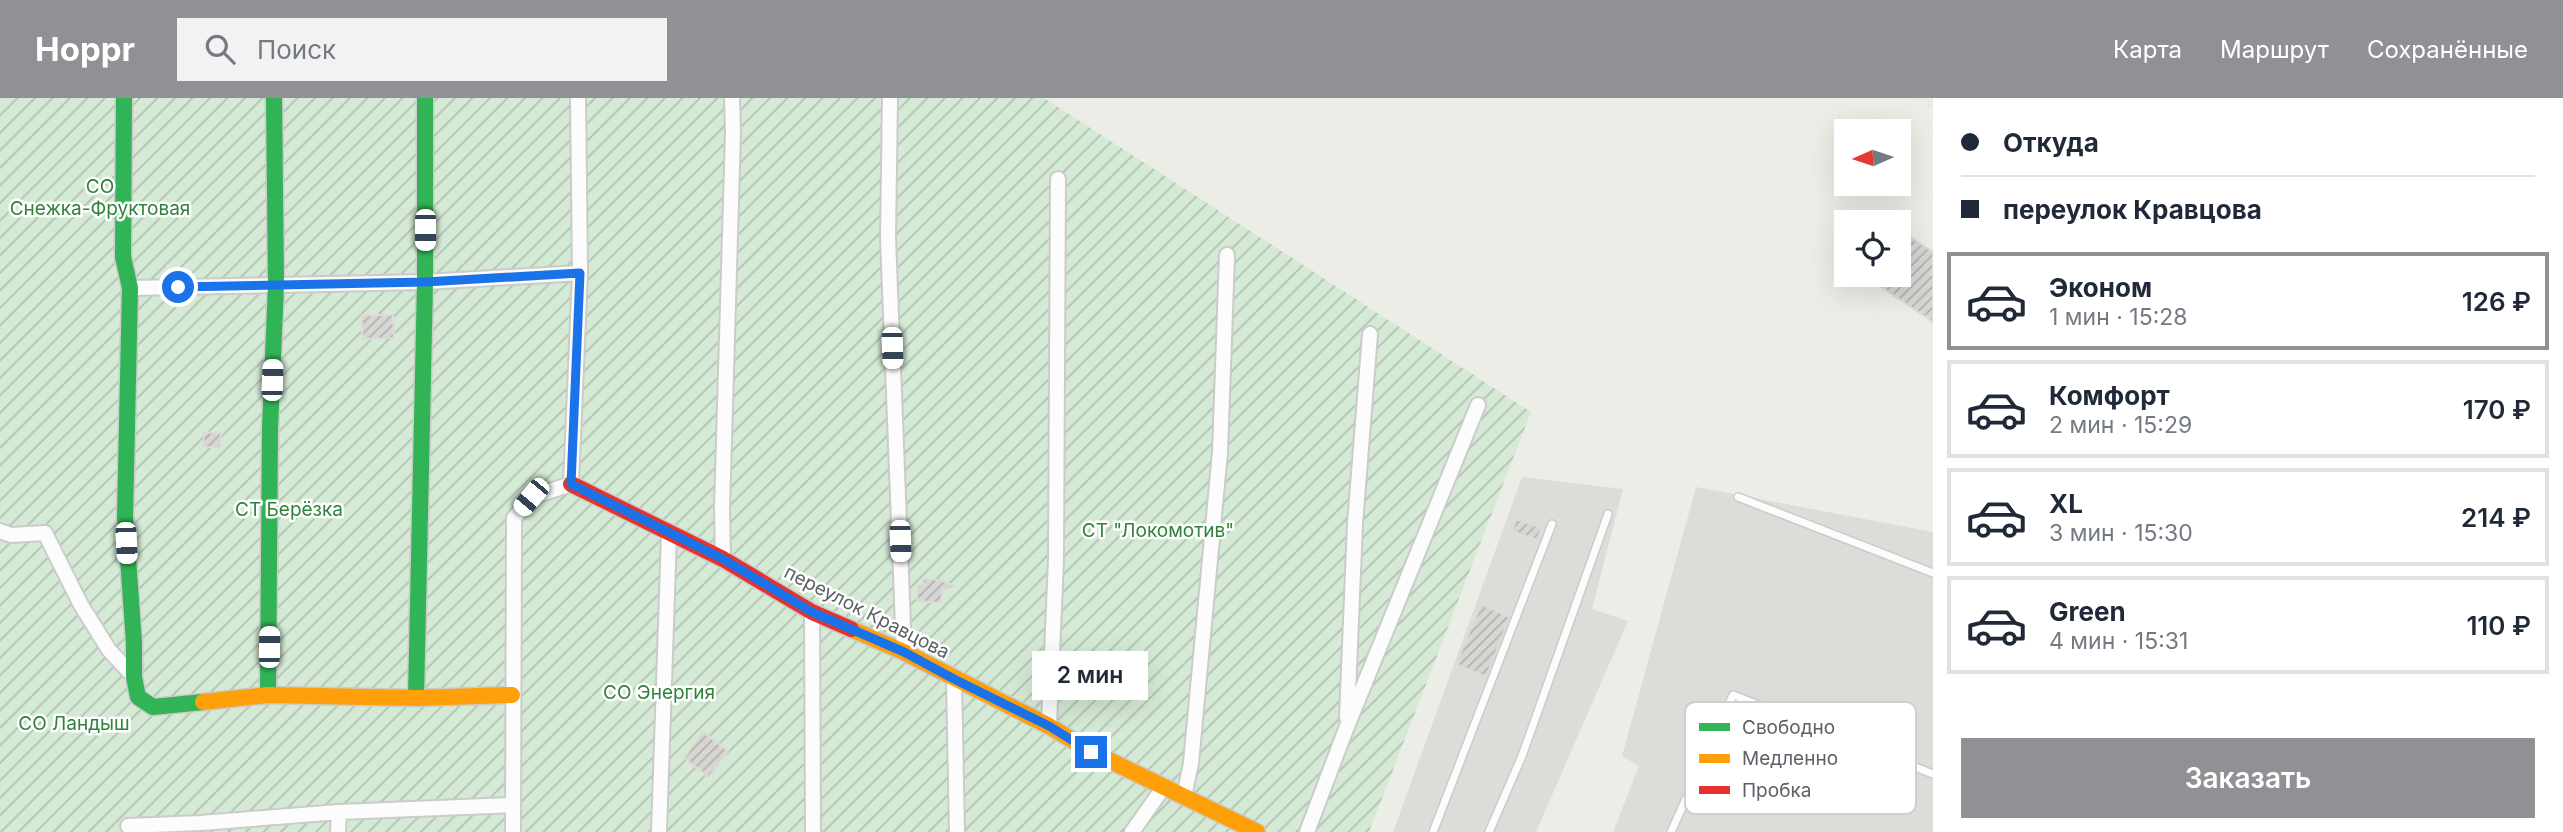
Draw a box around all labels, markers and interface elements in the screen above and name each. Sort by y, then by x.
search box [177,18,667,81]
text: Hoppr [35,29,135,69]
icon: search [201,30,239,68]
text: Поиск [257,34,336,65]
text: Карта [2113,35,2182,64]
text: Маршрут [2220,35,2329,64]
text: Сохранённые [2367,35,2528,64]
north arrow [1834,119,1911,196]
map controls [1834,119,1911,287]
text: Откуда [2003,127,2099,158]
park label: СО Снежка-Фруктовая [10,175,190,220]
text: переулок Кравцова [2003,194,2262,225]
car [415,209,436,251]
button: locate [1834,210,1911,287]
icon: car [1965,270,2028,333]
route start [162,271,194,303]
text: Эконом [2049,272,2152,303]
text: 126 ₽ [2462,286,2531,317]
text: 1 мин · 15:28 [2049,303,2188,331]
car [881,327,904,369]
car [261,359,284,401]
icon: car [1965,378,2028,441]
text: Комфорт [2049,380,2170,411]
text: 170 ₽ [2463,394,2531,425]
text: 2 мин · 15:29 [2049,411,2192,439]
car [510,474,553,520]
icon: car [1965,486,2028,549]
text: XL [2049,488,2083,519]
park label: СТ Берёзка [235,498,343,521]
text: 214 ₽ [2461,502,2531,533]
park label: СТ "Локомотив" [1082,519,1234,542]
text: 3 мин · 15:30 [2049,519,2193,547]
car [889,520,912,562]
car [115,521,138,565]
street label: переулок Кравцова [780,560,954,664]
icon: car [1965,594,2028,657]
text: Green [2049,596,2126,627]
text: 110 ₽ [2466,610,2531,641]
car [259,626,280,668]
text: 4 мин · 15:31 [2049,627,2188,655]
callout: 2 мин [1033,650,1149,700]
text: 2 мин [1057,661,1123,689]
park label: СО Энергия [603,681,715,704]
legend [1685,702,1916,814]
park label: СО Ландыш [18,712,130,735]
text: Свободно [1742,716,1835,739]
route end [1075,736,1107,768]
button: Заказать [1961,738,2535,818]
text: Медленно [1742,747,1838,770]
text: Пробка [1742,779,1811,802]

